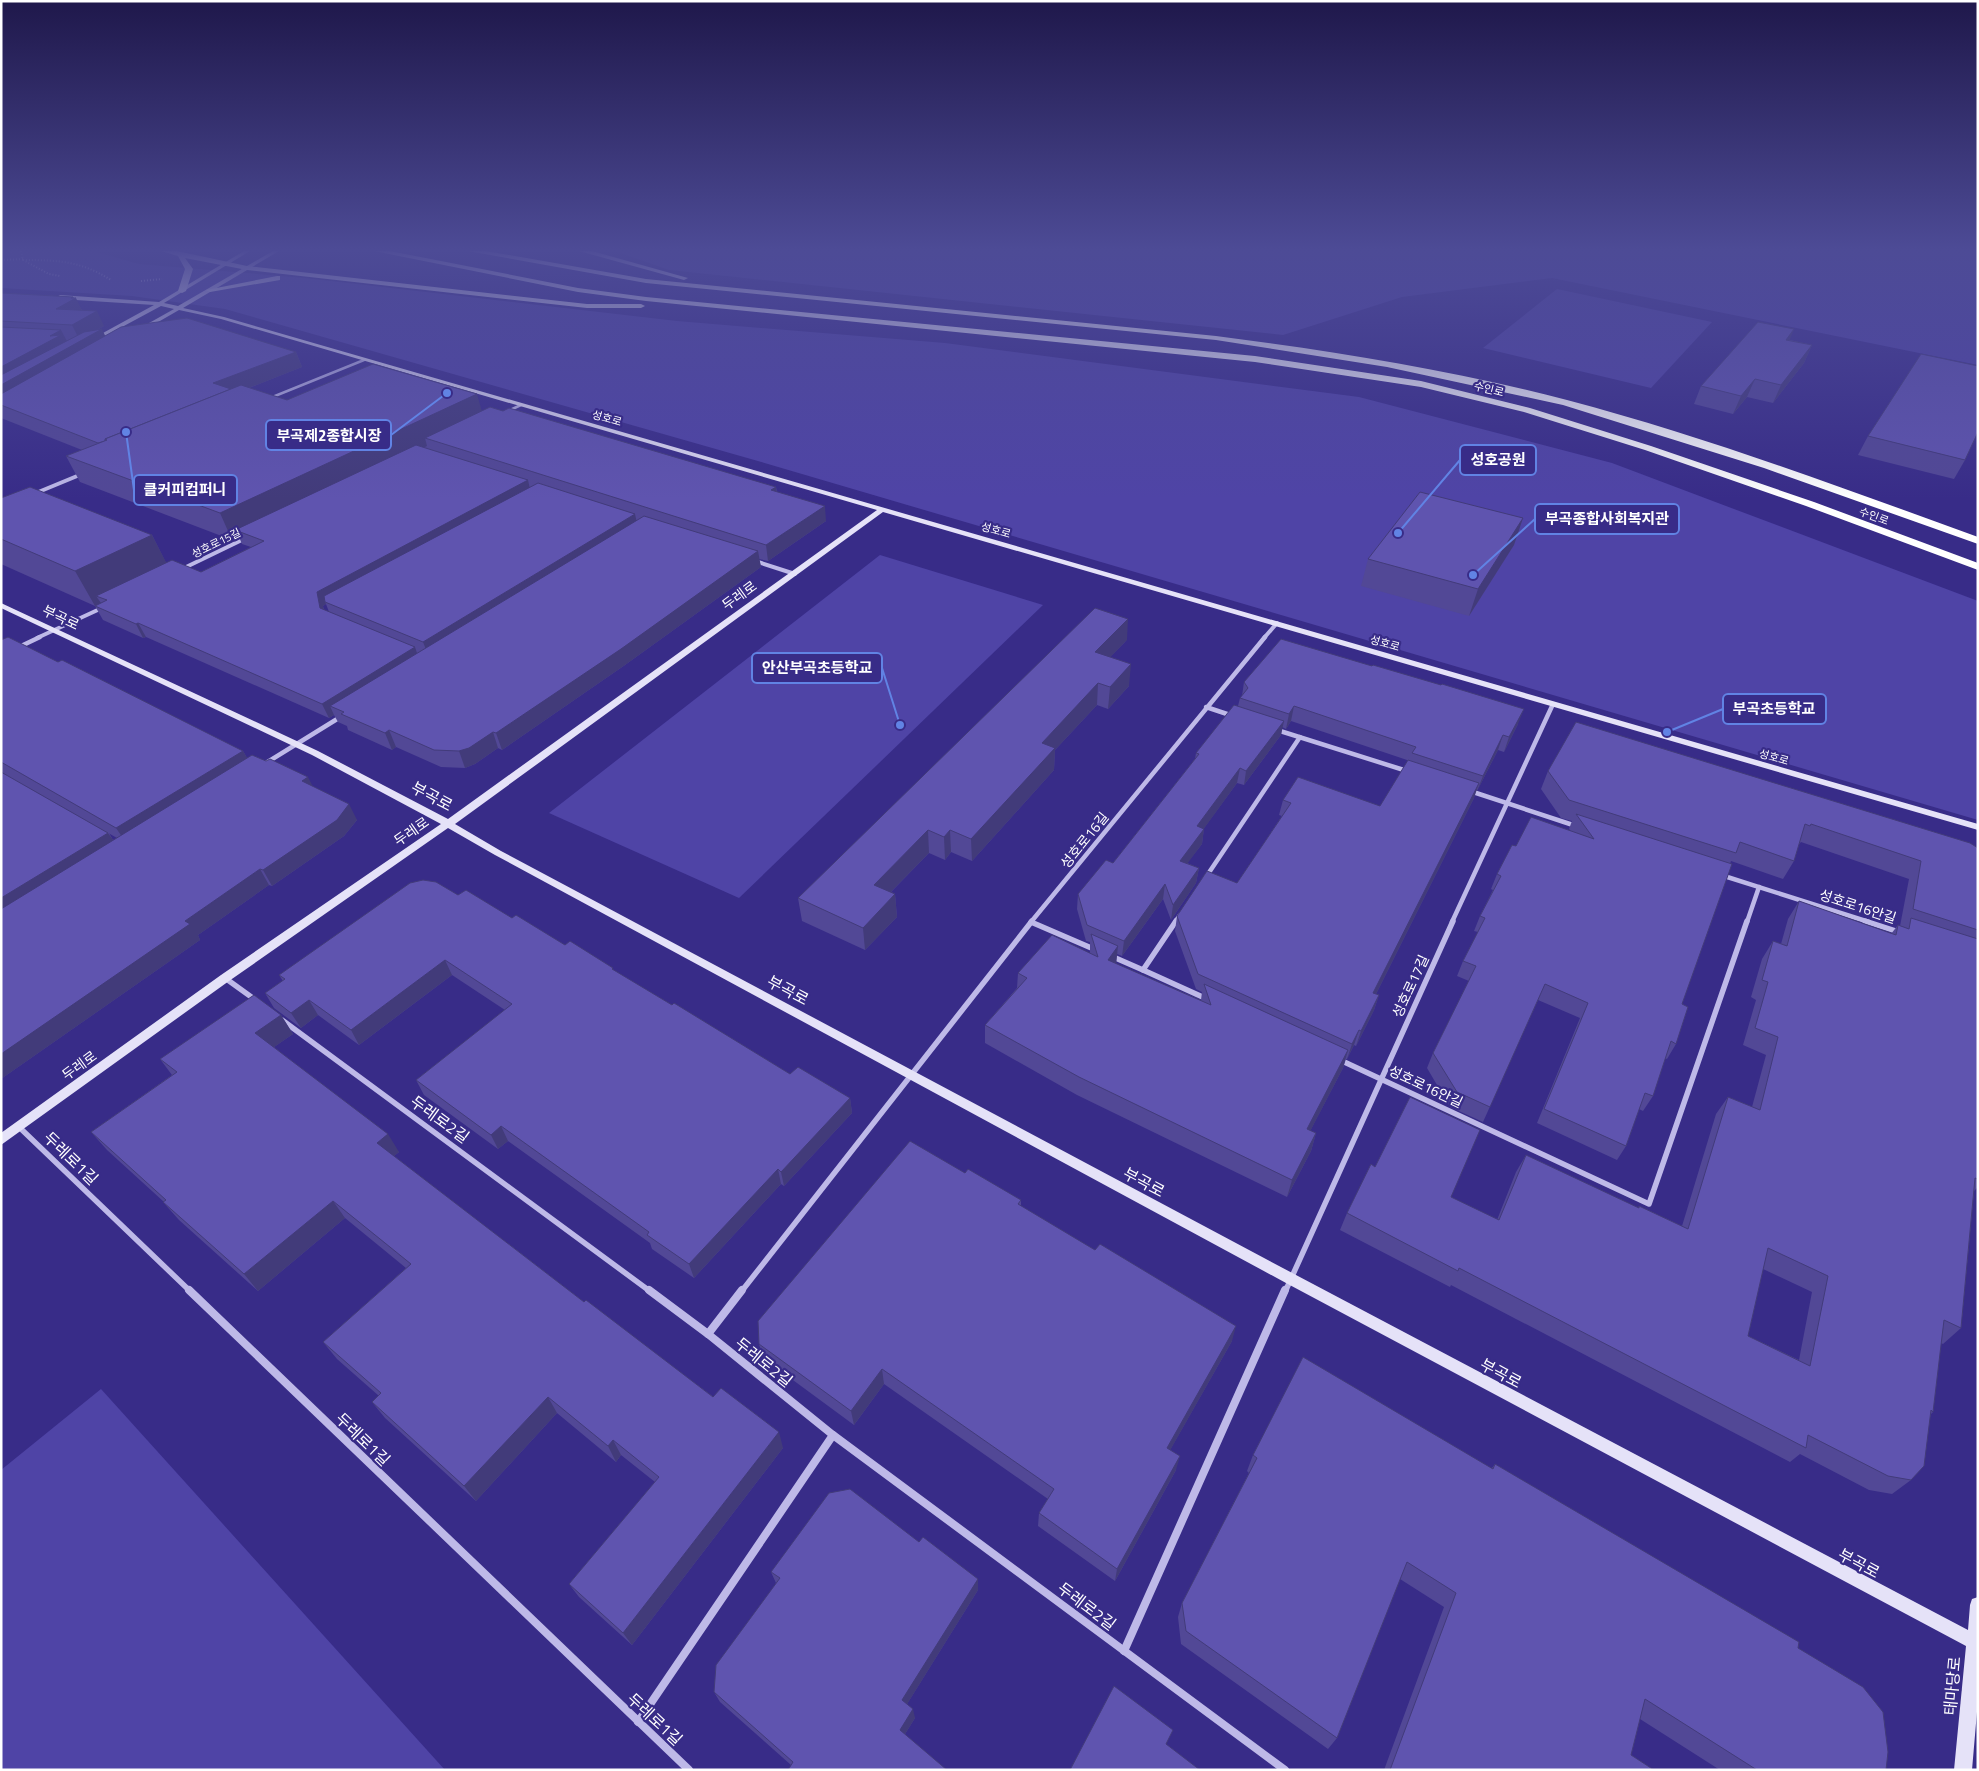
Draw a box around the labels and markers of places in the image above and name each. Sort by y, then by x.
callout: 부곡제2종합시장 [266,420,391,450]
callout: 성호공원 [1460,445,1536,475]
callout: 클커피컴퍼니 [134,475,237,505]
callout: 부곡종합사회복지관 [1535,504,1679,534]
callout: 안산부곡초등학교 [752,653,882,683]
callout: 부곡초등학교 [1723,694,1826,724]

